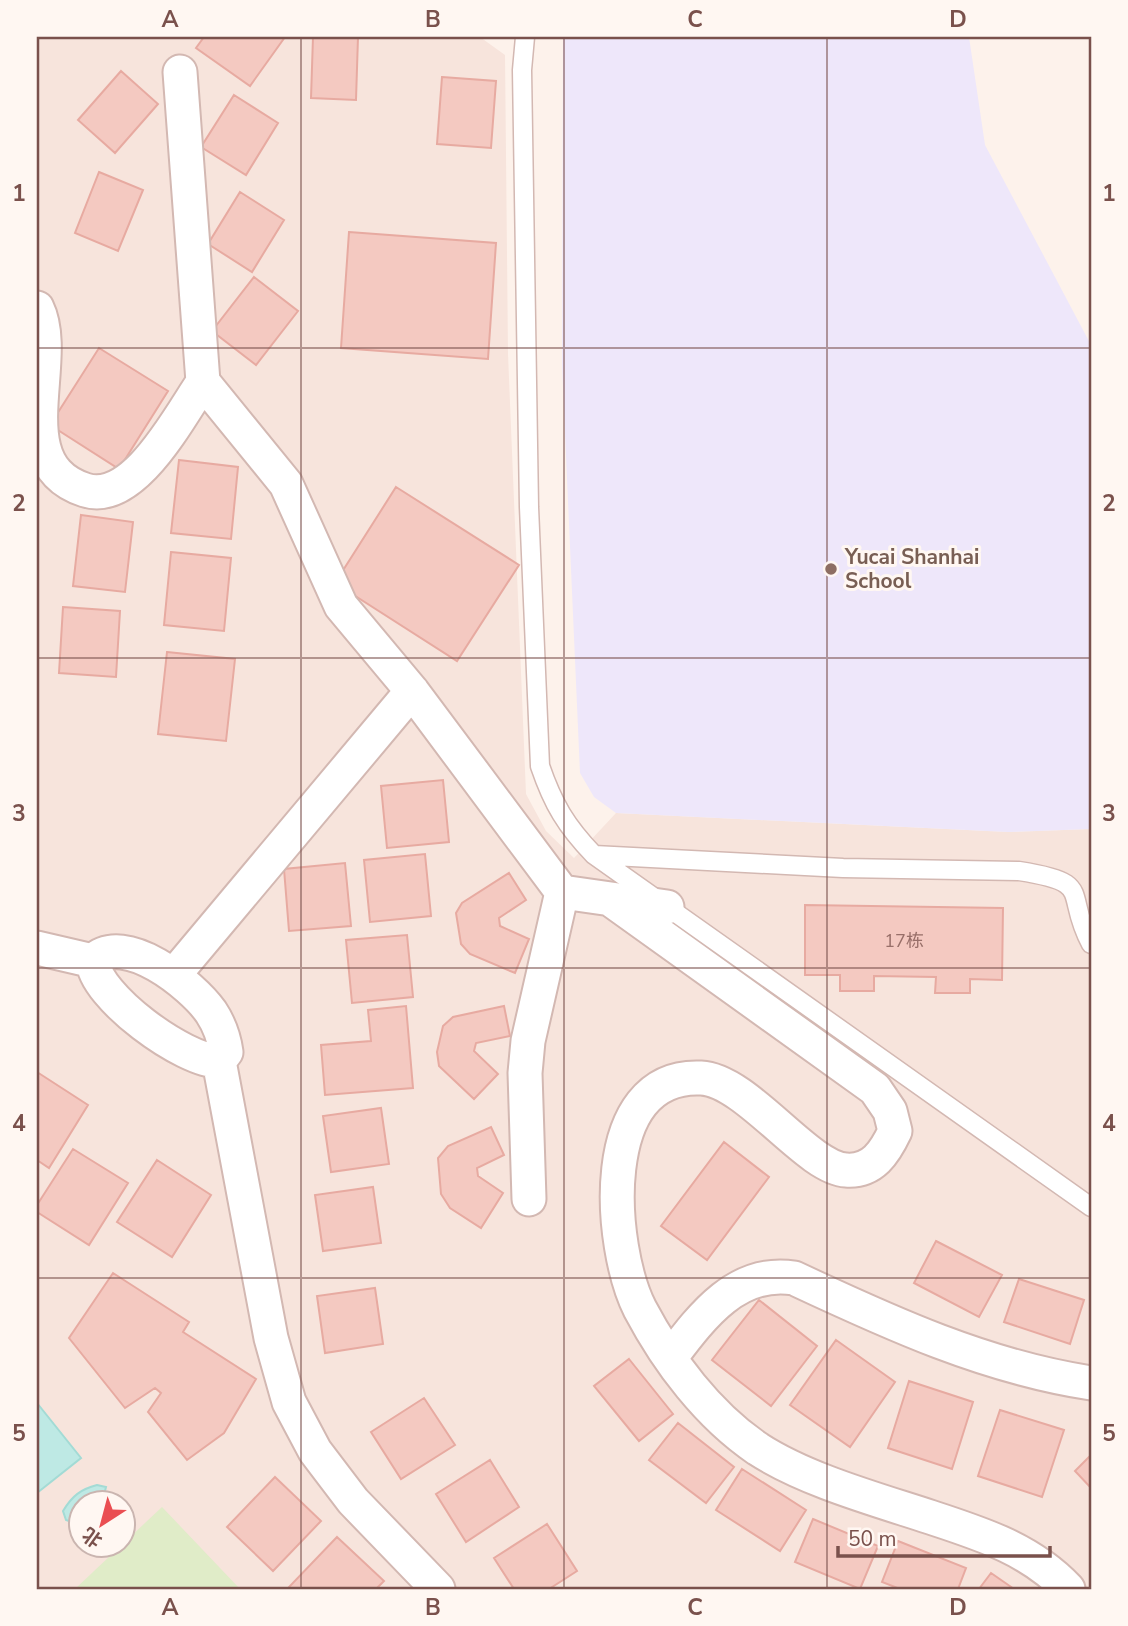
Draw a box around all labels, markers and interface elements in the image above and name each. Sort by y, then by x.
text: A [161,4,179,35]
text: B [425,4,441,35]
text: C [687,4,703,35]
text: D [949,4,967,35]
text: 1 [12,178,26,209]
text: 1 [1102,178,1116,209]
text: 2 [12,488,26,519]
text: 2 [1102,488,1116,519]
place label: Yucai Shanhai School [844,543,979,595]
marker: Yucai Shanhai School [823,561,839,577]
text: 3 [12,798,26,829]
text: 3 [1102,798,1116,829]
house number: 17栋 [884,929,924,953]
text: 4 [12,1108,26,1139]
text: 4 [1102,1108,1116,1139]
text: 5 [12,1418,26,1449]
text: 5 [1102,1418,1116,1449]
north arrow [66,1490,136,1560]
scale bar [838,1514,1049,1558]
text: 北 [77,1521,108,1553]
text: 50 m [848,1525,897,1553]
text: A [161,1592,179,1623]
text: B [425,1592,441,1623]
text: C [687,1592,703,1623]
text: D [949,1592,967,1623]

